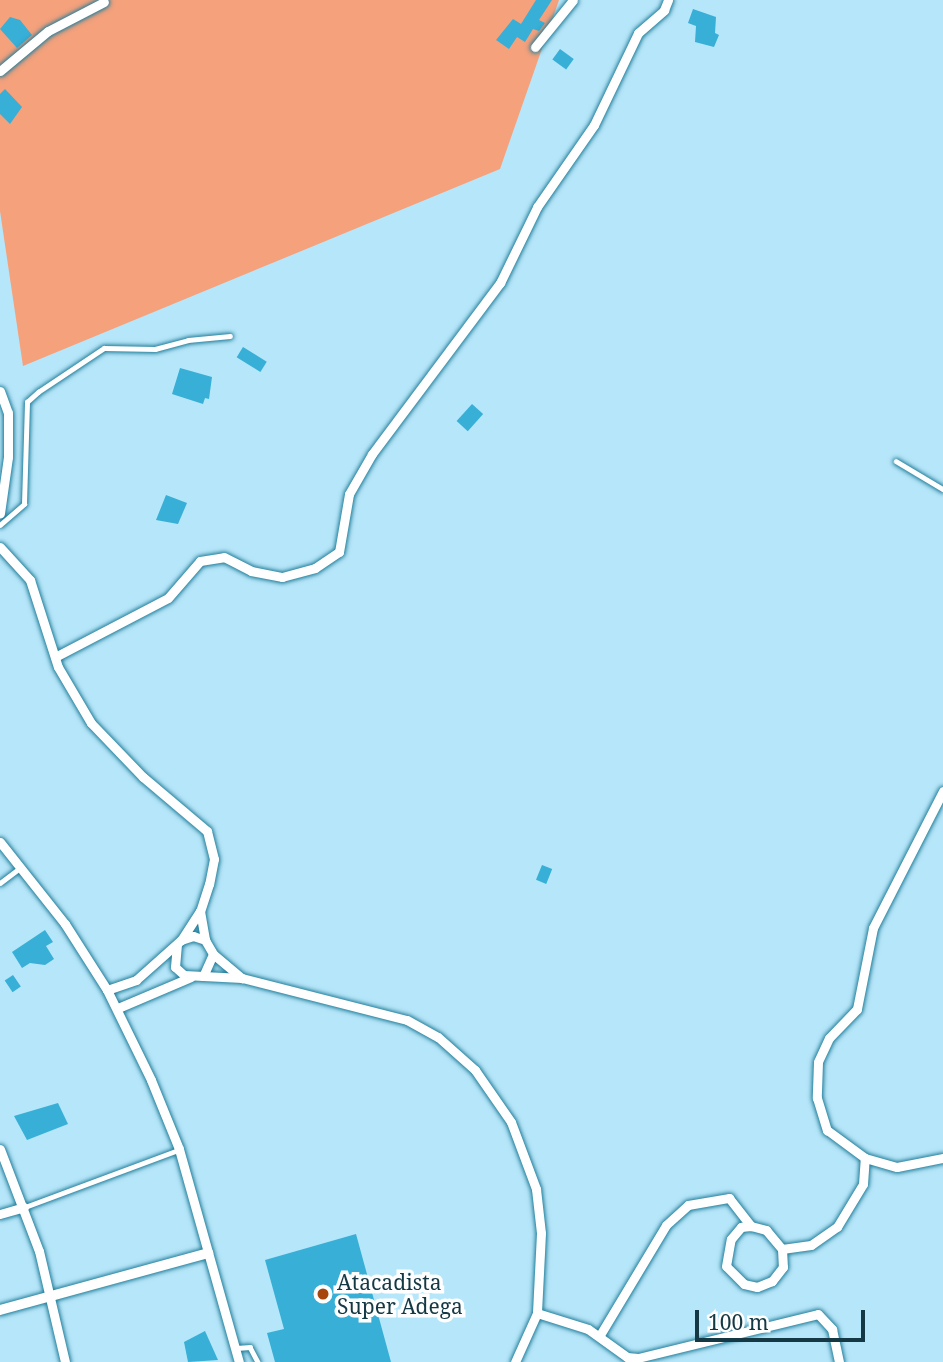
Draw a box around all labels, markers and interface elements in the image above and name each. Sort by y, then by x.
place label: Atacadista Super Adega [337,1269,463,1319]
marker: Atacadista Super Adega [315,1286,331,1302]
scale bar [698,1296,868,1340]
text: 100 m [708,1308,769,1336]

